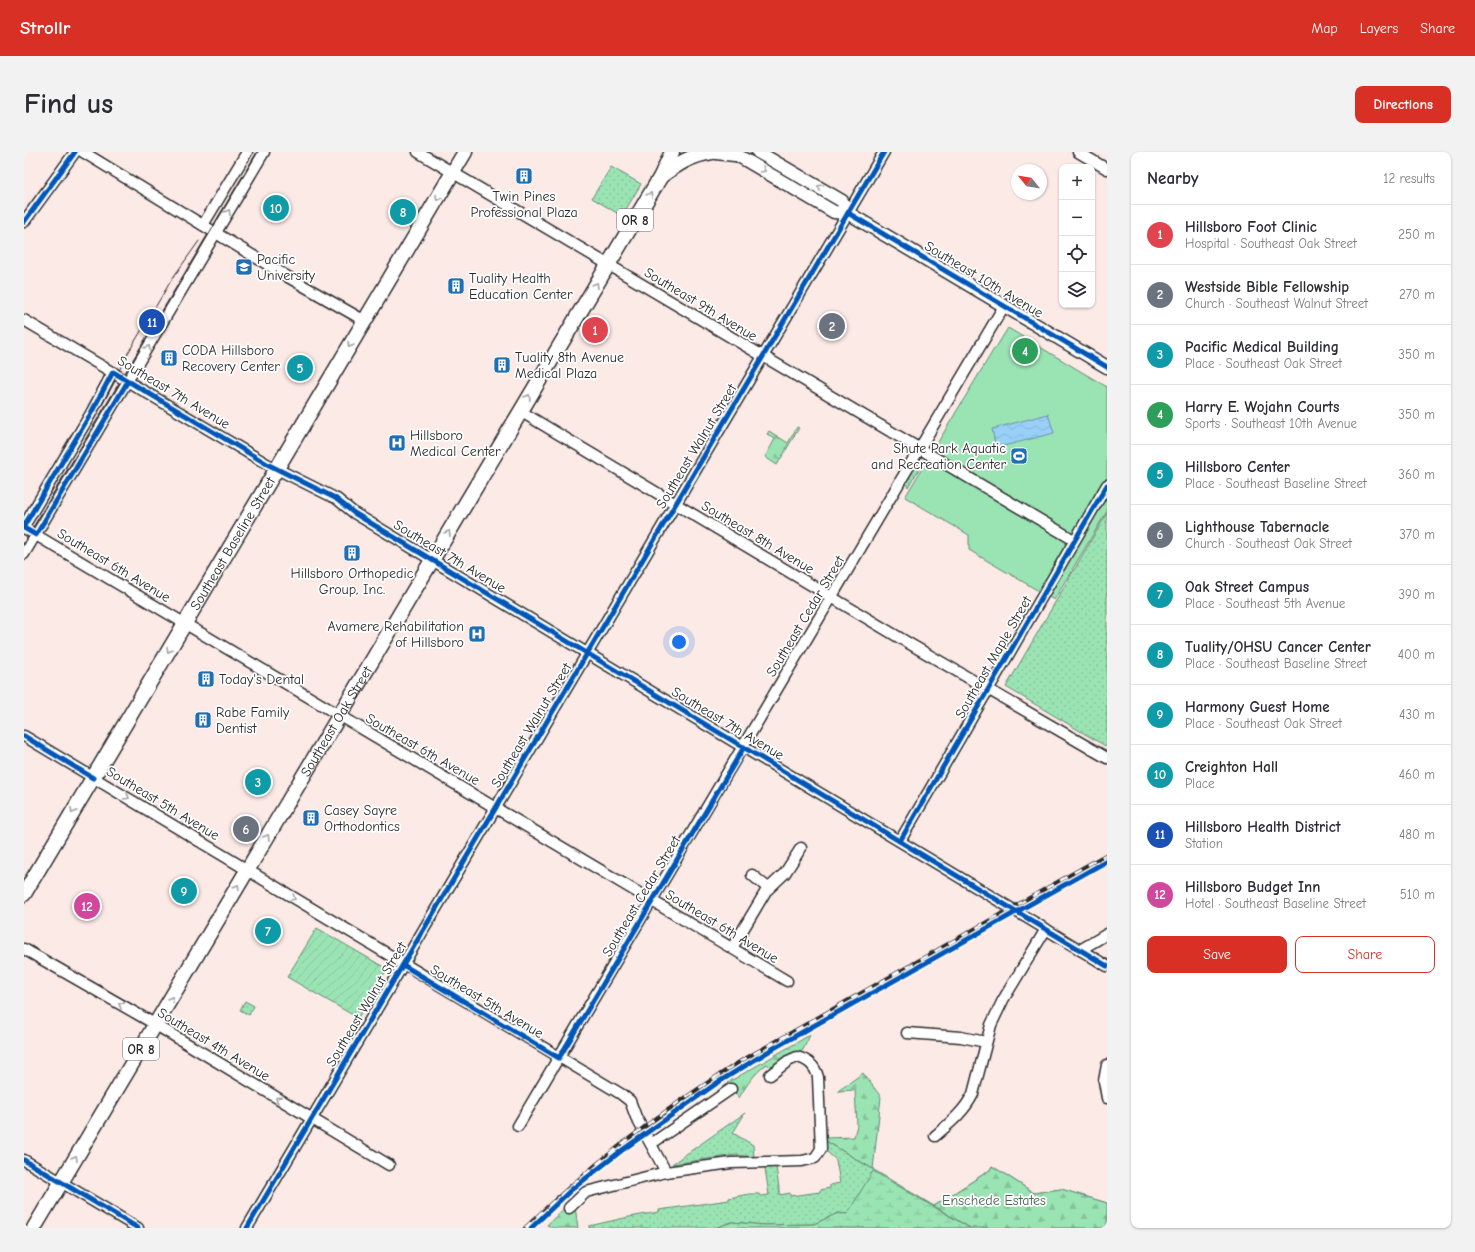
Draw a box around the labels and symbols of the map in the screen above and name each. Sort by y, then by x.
north arrow [1011,164,1047,200]
one-way arrow [759,165,766,173]
building icon: Twin Pines Professional Plaza [514,166,534,186]
one-way arrow [817,185,824,192]
place label: Twin Pines Professional Plaza [470,188,578,221]
one-way arrow [645,192,652,199]
pin: 10 [263,193,289,223]
one-way arrow [436,194,443,201]
pin: 8 [390,197,416,227]
one-way arrow [224,209,231,216]
road number: OR 8 [617,209,653,231]
street label: Southeast 10th Avenue [921,237,1046,322]
place label: Pacific University [257,251,316,284]
school or university icon: Pacific University [234,257,254,277]
street label: Southeast 9th Avenue [641,264,760,345]
place label: Tuality Health Education Center [469,270,573,303]
building icon: Tuality Health Education Center [446,276,466,296]
one-way arrow [591,282,598,289]
pin: 11 [139,307,165,337]
pin: 2 [819,311,845,341]
pin: 1 [582,315,608,345]
pin: 4 [1012,336,1038,366]
one-way arrow [348,341,355,348]
place label: CODA Hillsboro Recovery Center [182,342,280,375]
one-way arrow [143,345,150,352]
building icon: CODA Hillsboro Recovery Center [159,348,179,368]
place label: Tuality 8th Avenue Medical Plaza [515,349,624,382]
street label: Southeast 7th Avenue [115,352,233,433]
pin: 5 [287,353,313,383]
building icon: Tuality 8th Avenue Medical Plaza [492,355,512,375]
street label: Southeast Walnut Street [652,380,741,512]
one-way arrow [524,394,531,401]
place label: Hillsboro Medical Center [410,427,501,460]
hospital icon: Hillsboro Medical Center [387,433,407,453]
place label: Shute Park Aquatic and Recreation Center [871,440,1006,473]
sports icon: Shute Park Aquatic and Recreation Center [1009,446,1029,466]
street label: Southeast Baseline Street [187,473,280,613]
street label: Southeast 8th Avenue [698,497,817,578]
street label: Southeast 7th Avenue [391,516,509,597]
street label: Southeast 6th Avenue [54,525,173,606]
one-way arrow [443,530,451,537]
building icon: Hillsboro Orthopedic Group, Inc. [342,543,362,563]
street label: Southeast Cedar Street [763,552,849,680]
place label: Hillsboro Orthopedic Group, Inc. [291,565,414,598]
street label: Southeast Maple Street [951,592,1036,722]
place label: Avamere Rehabilitation of Hillsboro [328,618,464,651]
hospital icon: Avamere Rehabilitation of Hillsboro [467,624,487,644]
your location [669,632,689,652]
one-way arrow [167,646,174,653]
street label: Southeast Walnut Street [487,659,576,791]
street label: Southeast Oak Street [297,662,376,780]
building icon: Today's Dental [196,669,216,689]
place label: Today's Dental [219,671,304,688]
street label: Southeast 7th Avenue [669,683,787,764]
place label: Rabe Family Dentist [216,704,290,737]
building icon: Rabe Family Dentist [193,710,213,730]
street label: Southeast 6th Avenue [363,710,483,789]
street label: Southeast 5th Avenue [103,763,222,844]
pin: 3 [245,767,271,797]
one-way arrow [123,793,130,800]
place label: Casey Sayre Orthodontics [324,802,400,835]
one-way arrow [71,807,78,814]
building icon: Casey Sayre Orthodontics [301,808,321,828]
pin: 6 [233,814,259,844]
street label: Southeast Cedar Street [599,832,685,960]
one-way arrow [263,834,270,841]
pin: 9 [171,876,197,906]
one-way arrow [233,884,240,891]
street label: Southeast 6th Avenue [662,886,781,967]
pin: 12 [74,891,100,921]
one-way arrow [289,893,296,901]
pin: 7 [255,916,281,946]
street label: Southeast Walnut Street [322,938,411,1070]
street label: Southeast 5th Avenue [427,961,546,1042]
one-way arrow [166,996,173,1003]
one-way arrow [118,1003,125,1010]
street label: Southeast 4th Avenue [154,1004,273,1085]
road number: OR 8 [123,1038,159,1060]
one-way arrow [275,1096,282,1103]
one-way arrow [71,1155,78,1162]
park label: Enschede Estates [942,1192,1046,1209]

